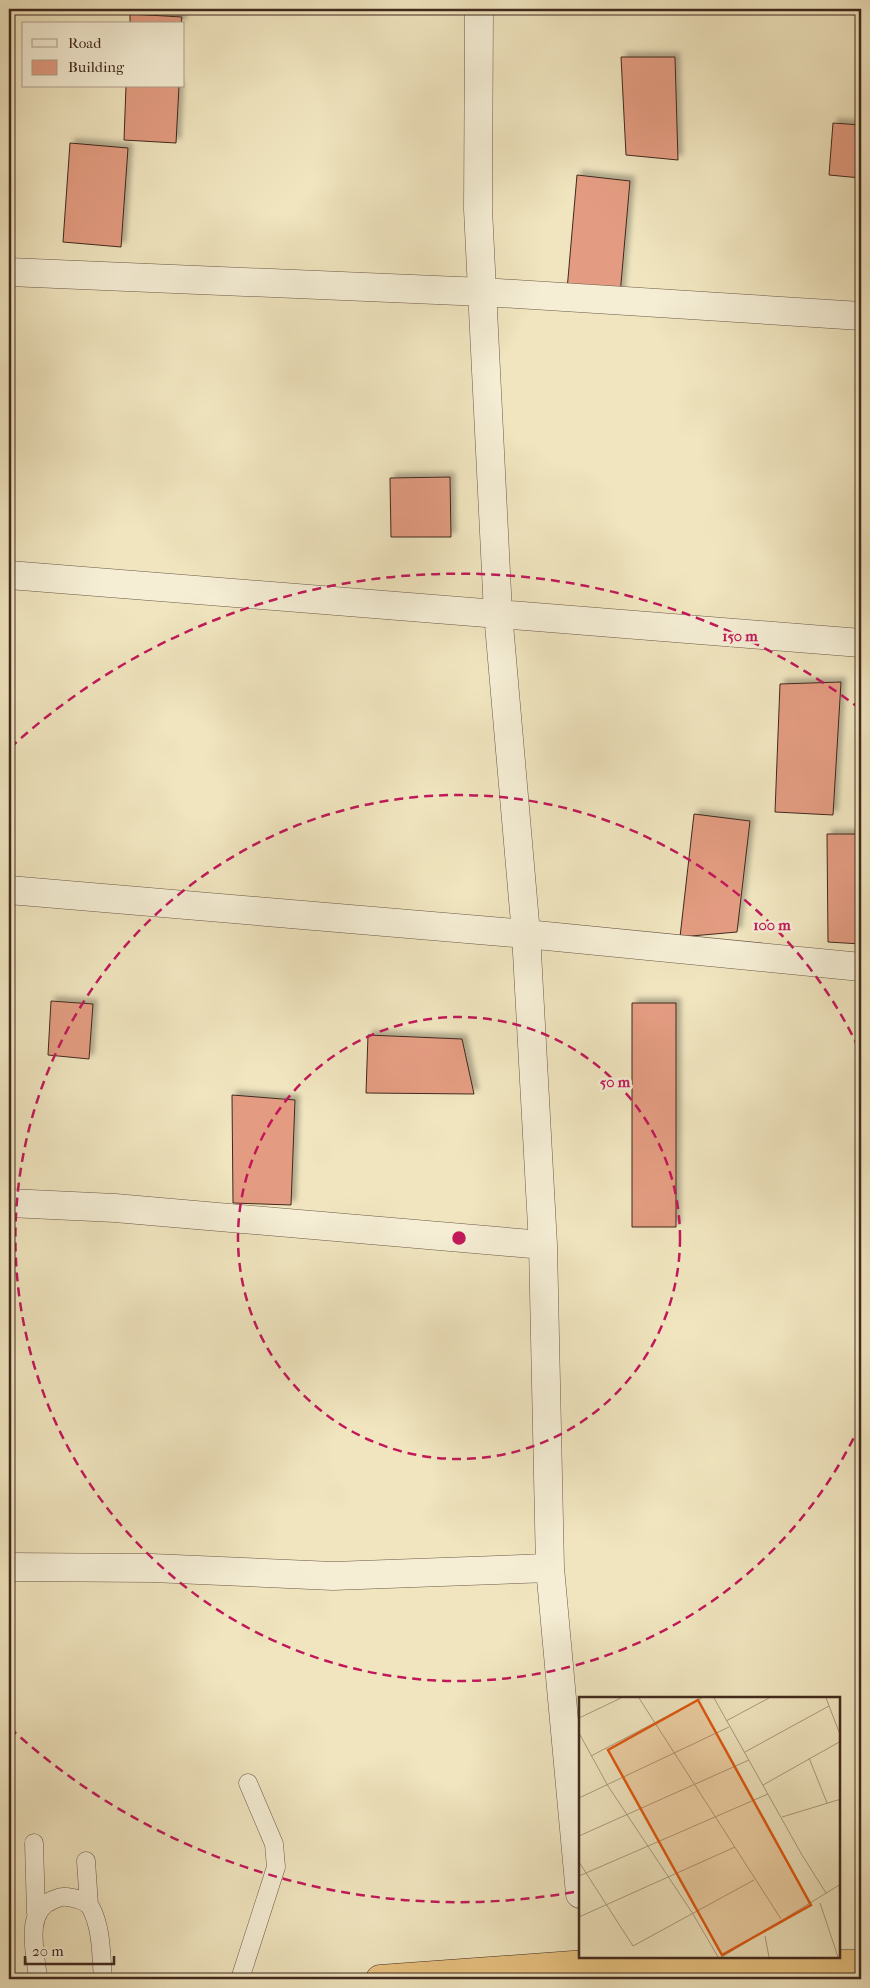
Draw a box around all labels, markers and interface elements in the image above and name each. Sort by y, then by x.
legend [22,22,185,88]
text: Road [68,34,102,52]
text: Building [68,58,125,76]
text: 150 m [722,627,758,645]
text: 100 m [753,916,791,934]
text: 50 m [600,1073,631,1091]
centre of rings [450,1229,468,1247]
inset map [579,1697,840,1958]
scale bar [25,1933,114,1965]
text: 20 m [32,1942,64,1960]

